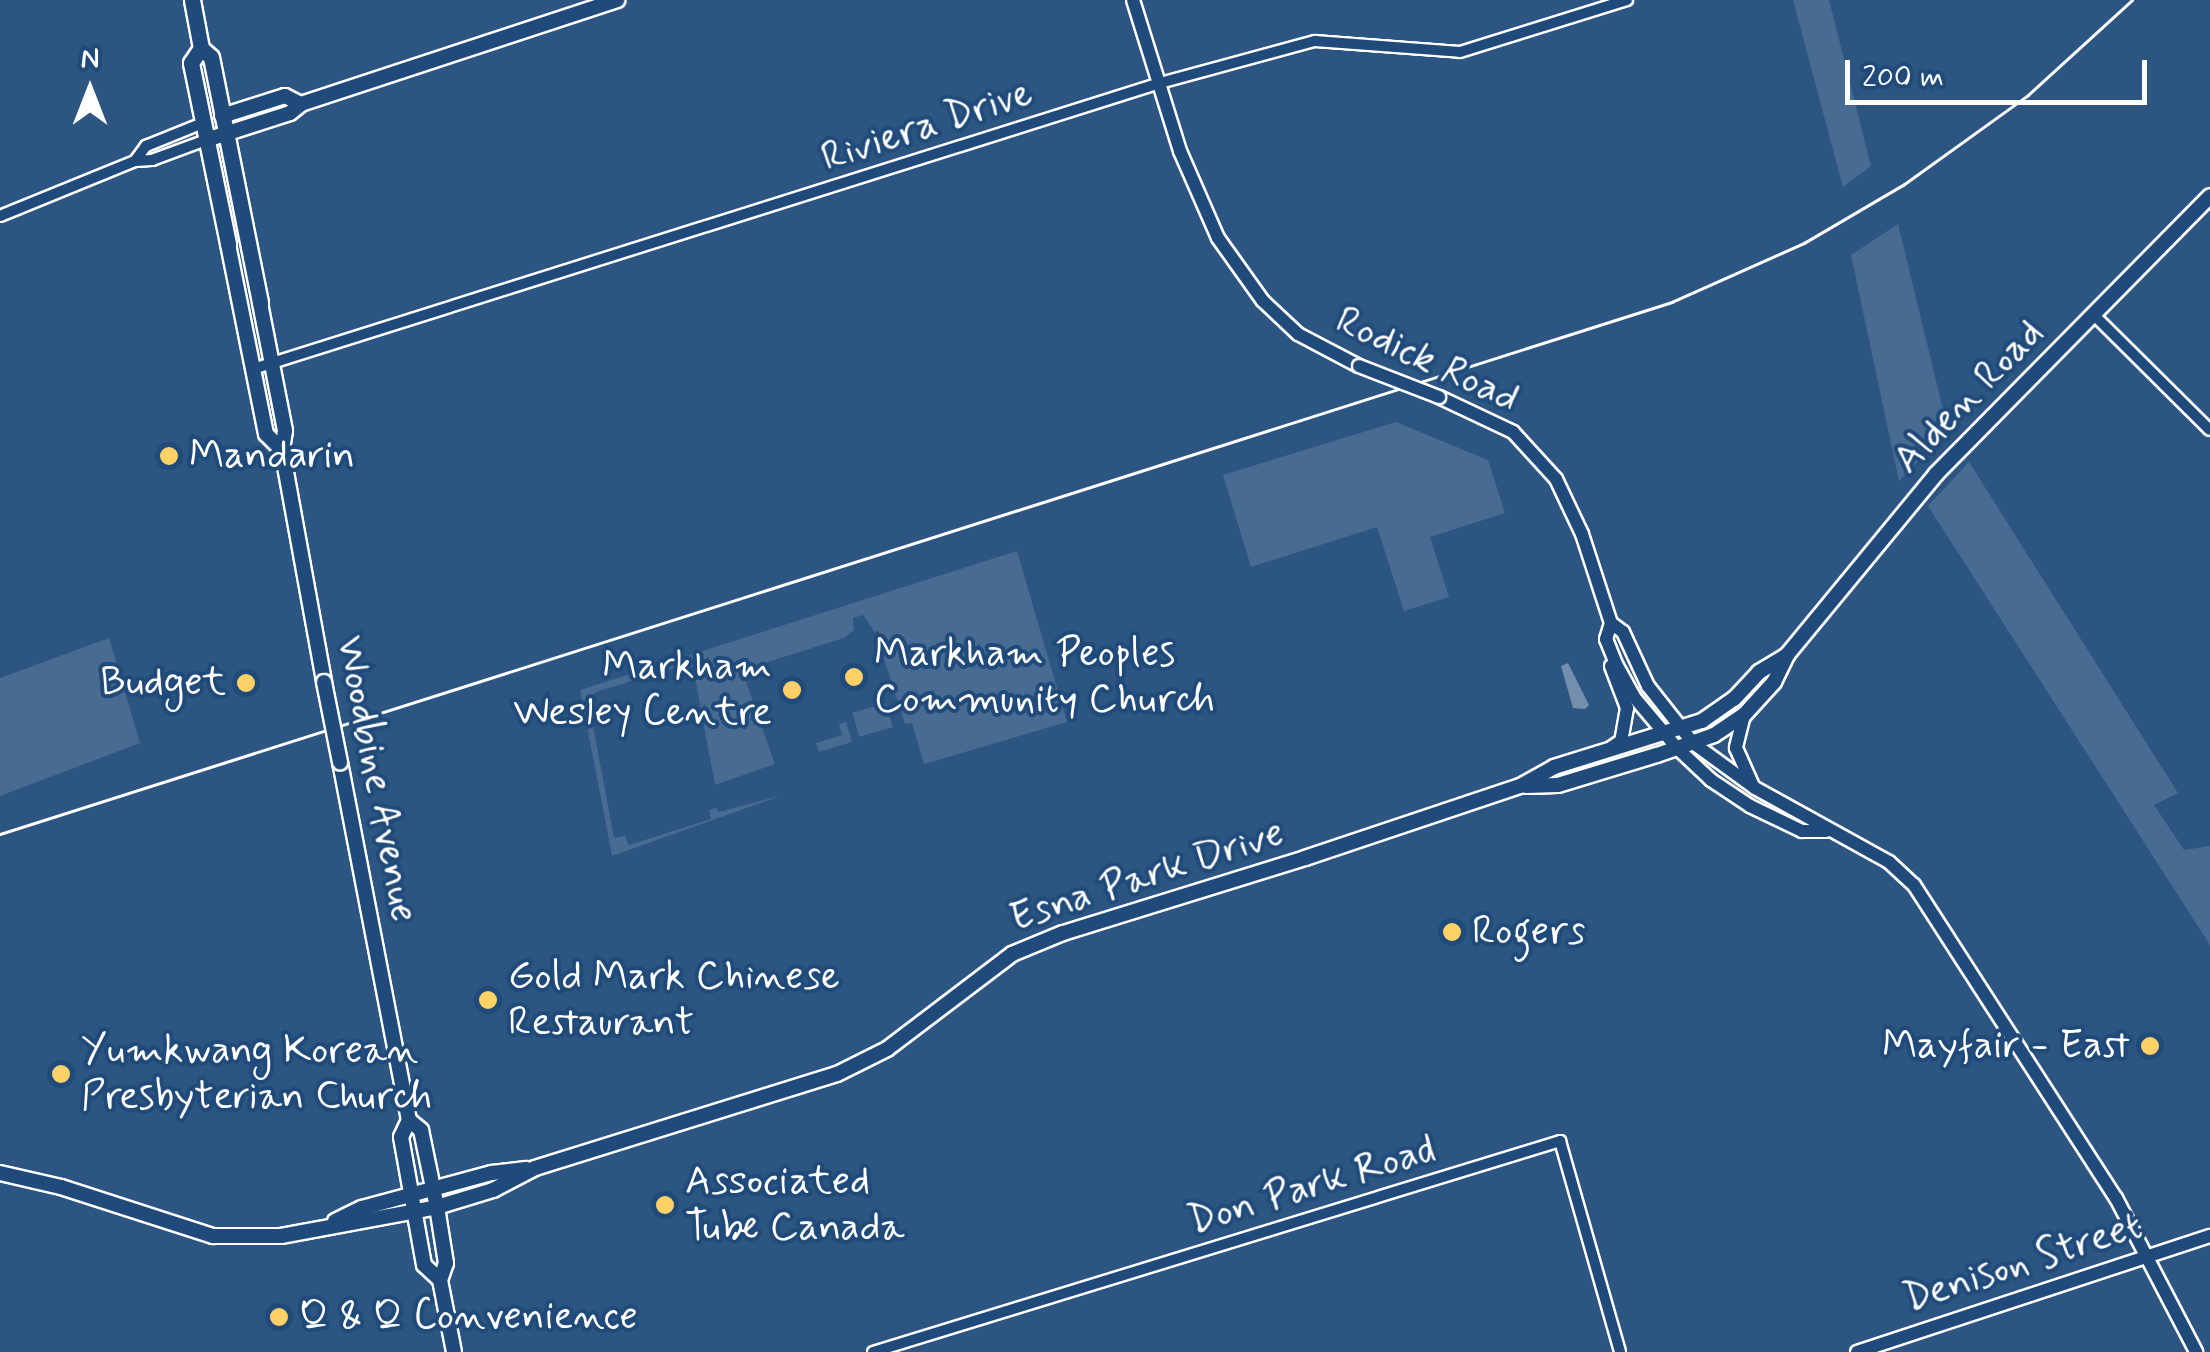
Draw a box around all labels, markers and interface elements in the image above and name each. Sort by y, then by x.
north arrow [40,40,140,140]
scale bar [1850,40,2152,102]
text: N [81,41,99,78]
text: 200 m [1862,58,1944,97]
street label: Riviera Drive [816,69,1038,183]
street label: Rodick Road [1328,297,1526,423]
street label: Alden Road [1883,310,2055,484]
place label: Mandarin [189,432,355,480]
marker: Mandarin [158,445,180,467]
street label: Woodbine Avenue [324,629,428,929]
place label: Markham Peoples Community Church [874,630,1215,724]
place label: Markham Wesley Centre [519,643,772,737]
place label: Budget [100,659,226,707]
marker: Markham Peoples Community Church [843,666,865,688]
marker: Budget [235,672,257,694]
marker: Markham Wesley Centre [781,679,803,701]
street label: Esna Park Drive [1010,811,1284,941]
place label: Rogers [1472,908,1585,956]
marker: Rogers [1441,921,1463,943]
place label: Gold Mark Chinese Restaurant [508,953,840,1047]
marker: Gold Mark Chinese Restaurant [477,989,499,1011]
place label: Mayfair - East [1882,1022,2130,1070]
place label: Yumkwang Korean Presbyterian Church [81,1027,441,1121]
marker: Mayfair - East [2139,1035,2161,1057]
marker: Yumkwang Korean Presbyterian Church [50,1063,72,1085]
street label: Don Park Road [1186,1127,1438,1245]
place label: Associated Tube Canada [685,1158,905,1252]
marker: Associated Tube Canada [654,1194,676,1216]
street label: Denison Street [1895,1201,2151,1325]
place label: Q & Q Convenience [299,1293,622,1341]
marker: Q & Q Convenience [268,1306,290,1328]

